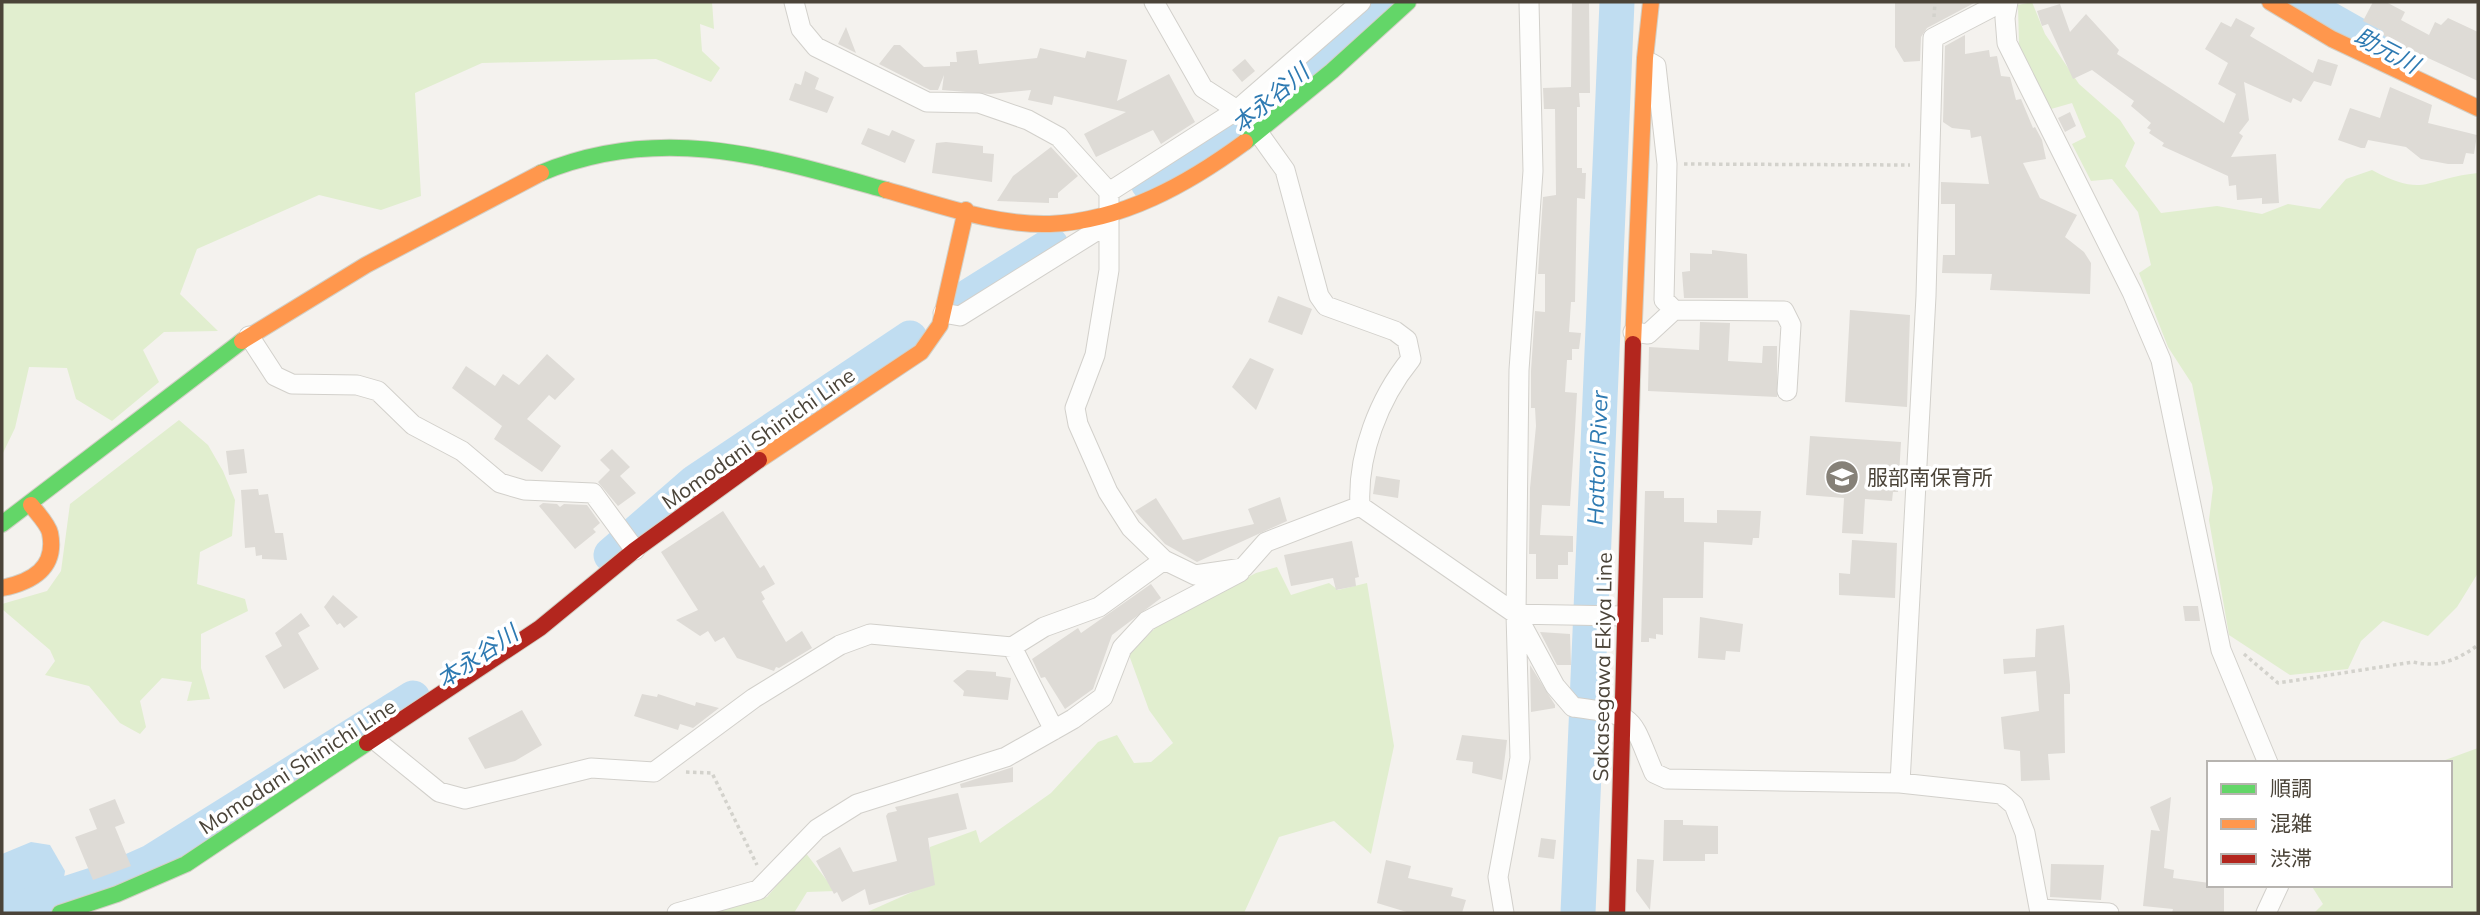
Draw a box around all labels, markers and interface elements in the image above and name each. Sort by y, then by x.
water label: 助元川 [2350,21,2427,80]
water label: 本永谷川 [1225,55,1317,139]
street label: Momodani Shinichi Line [657,362,859,514]
water label: Hattori River [1580,389,1614,526]
school or university icon: 服部南保育所 [1823,458,1861,496]
place label: 服部南保育所 [1867,464,1993,490]
street label: Sakasegawa Ekiya Line [1587,552,1617,782]
water label: 本永谷川 [431,617,526,694]
street label: Momodani Shinichi Line [194,693,400,839]
legend [2207,761,2452,887]
text: 順調 [2270,775,2312,801]
text: 混雑 [2270,810,2312,836]
text: 渋滞 [2270,845,2312,871]

